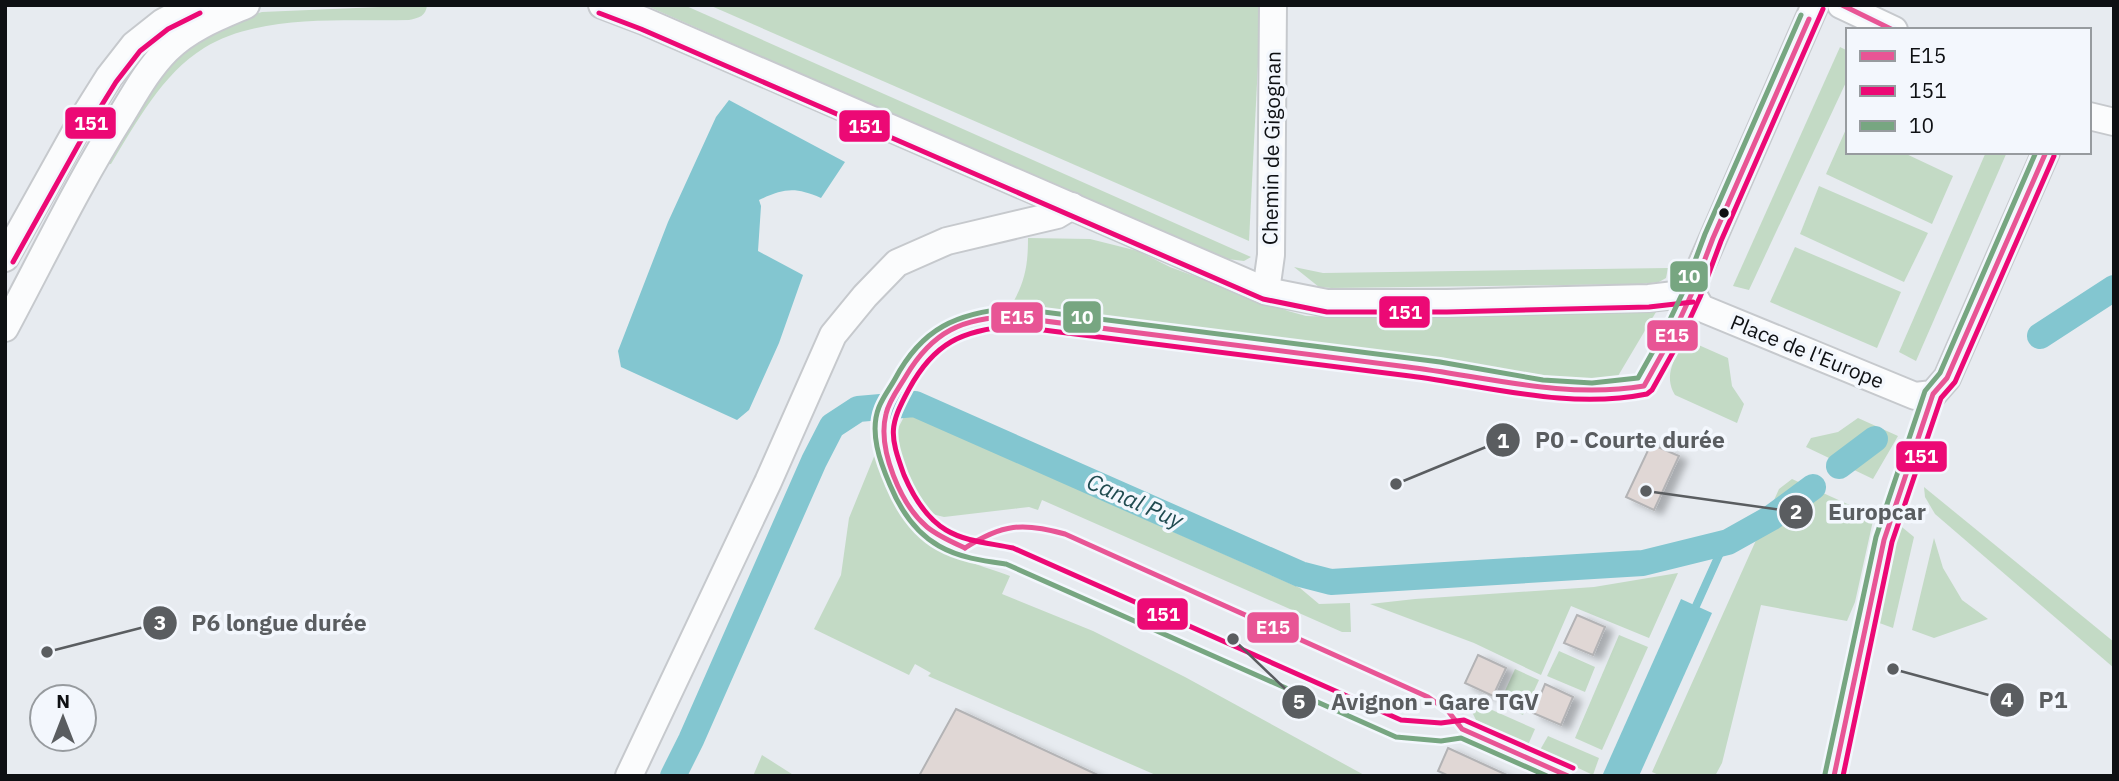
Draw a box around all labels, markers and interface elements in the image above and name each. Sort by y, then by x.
legend [1846,28,2091,154]
text: E15 [1909,41,1946,69]
street label: Chemin de Gigognan [1255,51,1287,245]
text: 151 [1909,76,1947,104]
line badge: 151 [64,106,117,140]
line badge: 151 [838,109,891,143]
text: 151 [74,111,109,135]
text: 10 [1909,111,1934,139]
text: 151 [848,114,883,138]
unlabelled marker [1717,206,1731,220]
line badge: 10 [1669,260,1709,293]
text: 10 [1678,264,1700,288]
line badge: 151 [1378,295,1431,329]
line badge: 10 [1062,300,1102,334]
text: 151 [1388,300,1423,324]
line badge: E15 [990,301,1044,334]
text: E15 [1000,305,1034,329]
text: 10 [1071,305,1093,329]
street label: Place de l'Europe [1726,308,1888,395]
line badge: E15 [1646,319,1699,352]
text: E15 [1655,323,1689,347]
callout: P0 - Courte durée [1486,418,1738,462]
text: P0 - Courte durée [1535,424,1725,454]
text: 1 [1497,426,1510,454]
line badge: 151 [1895,440,1948,473]
text: 151 [1904,444,1939,468]
water label: Canal Puy [1083,466,1189,535]
callout: Europcar [1779,490,1940,534]
text: Europcar [1828,496,1926,526]
text: 2 [1790,497,1802,525]
line badge: 151 [1136,597,1189,631]
callout: P6 longue durée [143,601,381,645]
text: 151 [1146,602,1181,626]
text: P6 longue durée [191,607,367,637]
text: 3 [154,608,166,636]
line badge: E15 [1246,611,1300,644]
text: E15 [1256,615,1290,639]
callout: P1 [1989,678,2081,722]
callout: Avignon - Gare TGV [1282,680,1553,724]
north arrow [28,683,98,753]
text: P1 [2039,684,2068,714]
text: 4 [2001,685,2013,713]
text: Avignon - Gare TGV [1331,686,1539,716]
text: 5 [1293,687,1305,715]
text: N [56,689,70,713]

